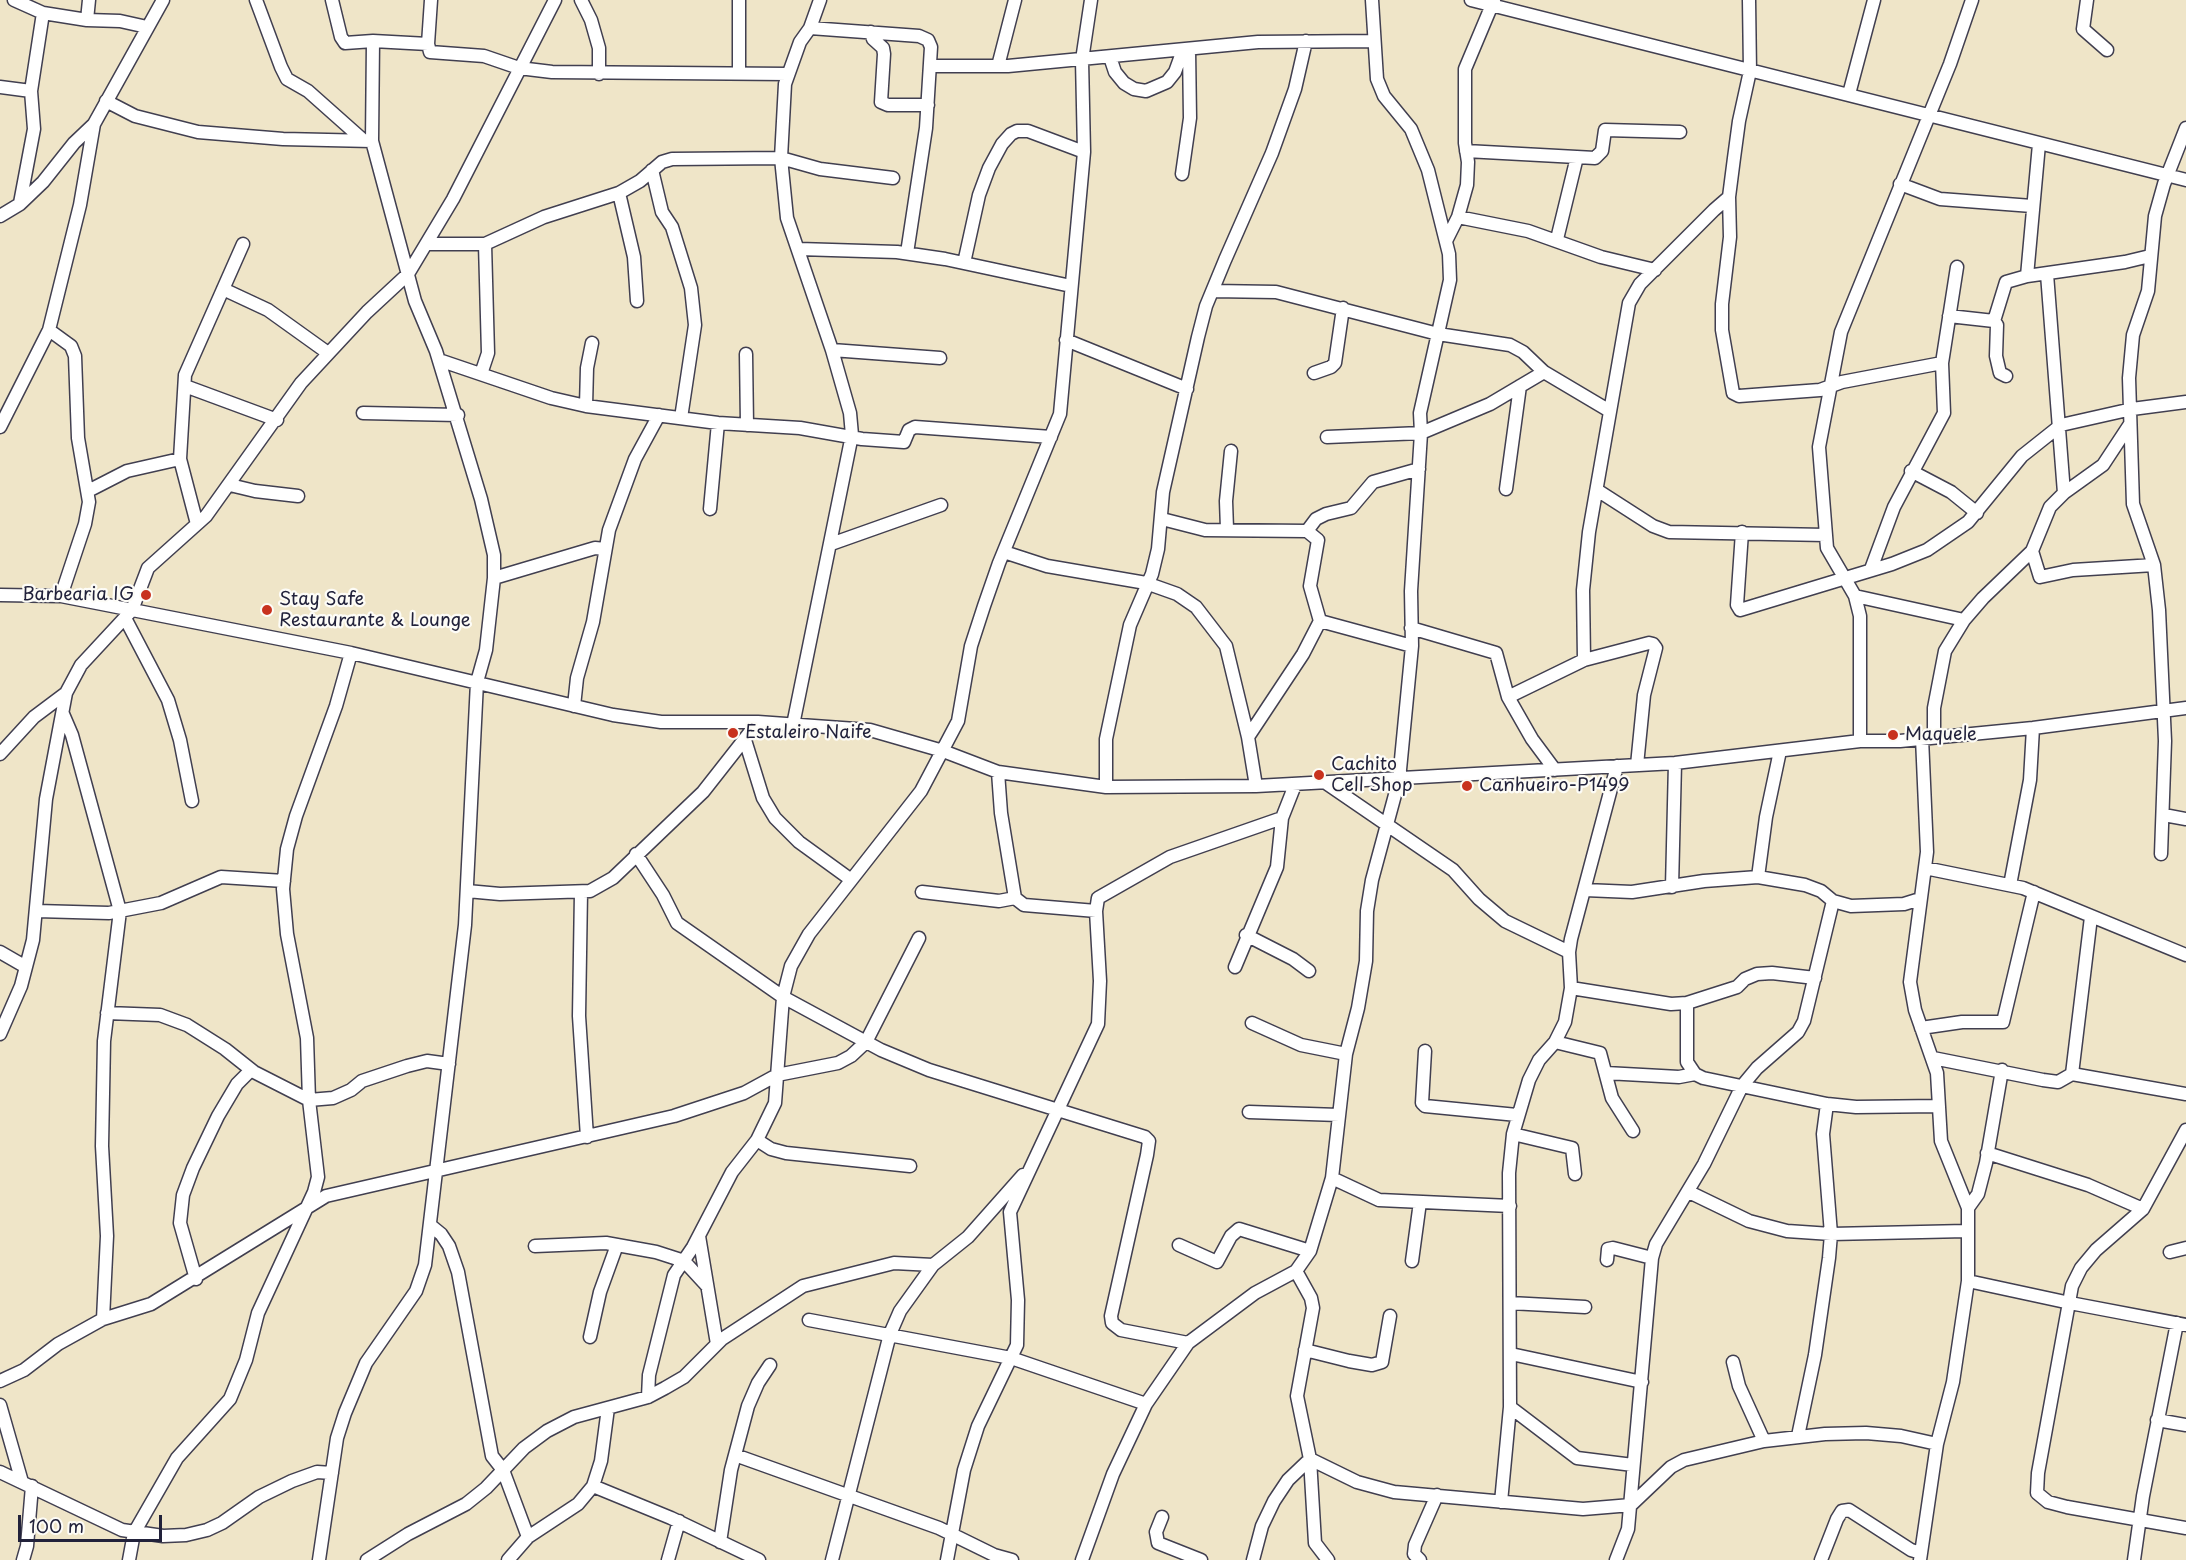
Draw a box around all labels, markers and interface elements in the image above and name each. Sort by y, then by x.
place label: Barbearia IG [22,584,134,606]
marker: Barbearia IG [139,588,153,602]
place label: Stay Safe Restaurante & Lounge [279,589,471,632]
marker: Stay Safe Restaurante & Lounge [260,603,274,617]
place label: Estaleiro Naife [745,722,872,744]
place label: Maquele [1905,724,1977,746]
marker: Estaleiro Naife [726,726,740,740]
marker: Maquele [1886,728,1900,742]
place label: Cachito Cell Shop [1331,754,1413,796]
marker: Cachito Cell Shop [1312,768,1326,782]
place label: Canhueiro-P1499 [1479,775,1630,797]
marker: Canhueiro-P1499 [1460,779,1474,793]
scale bar [21,1503,165,1541]
text: 100 m [29,1512,84,1539]

